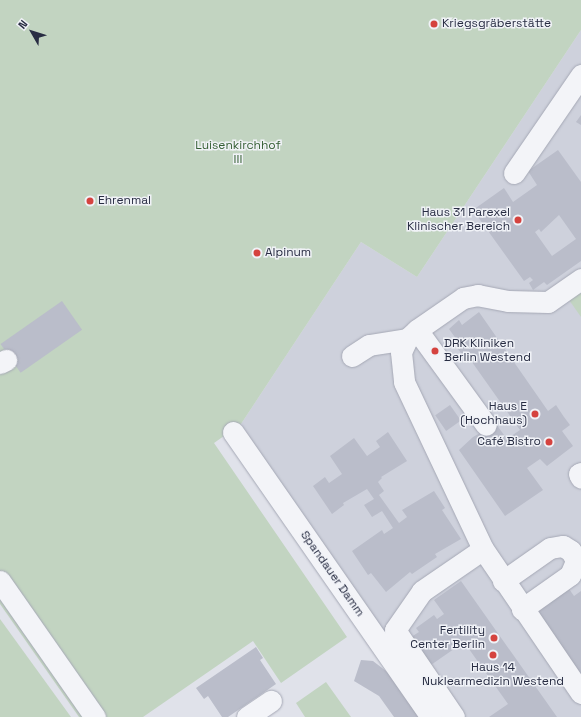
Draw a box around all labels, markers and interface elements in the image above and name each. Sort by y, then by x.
north arrow [12,12,52,52]
text: N [15,17,30,32]
place label: Kriegsgräberstätte [442,17,551,31]
marker: Kriegsgräberstätte [429,19,439,29]
park label: Luisenkirchhof III [195,139,281,167]
place label: Ehrenmal [98,194,151,208]
marker: Ehrenmal [85,196,95,206]
place label: Haus 31 Parexel Klinischer Bereich [407,206,510,234]
marker: Haus 31 Parexel Klinischer Bereich [513,215,523,225]
place label: Alpinum [265,246,311,260]
marker: Alpinum [252,248,262,258]
place label: DRK Kliniken Berlin Westend [444,337,531,365]
marker: DRK Kliniken Berlin Westend [429,345,441,357]
place label: Haus E (Hochhaus) [460,400,527,428]
marker: Haus E (Hochhaus) [530,409,540,419]
place label: Café Bistro [477,435,541,449]
marker: Café Bistro [544,437,554,447]
street label: Spandauer Damm [297,528,367,620]
place label: Fertility Center Berlin [410,624,485,652]
marker: Fertility Center Berlin [488,632,500,644]
marker: Haus 14 Nuklearmedizin Westend [488,650,498,660]
place label: Haus 14 Nuklearmedizin Westend [422,661,564,689]

